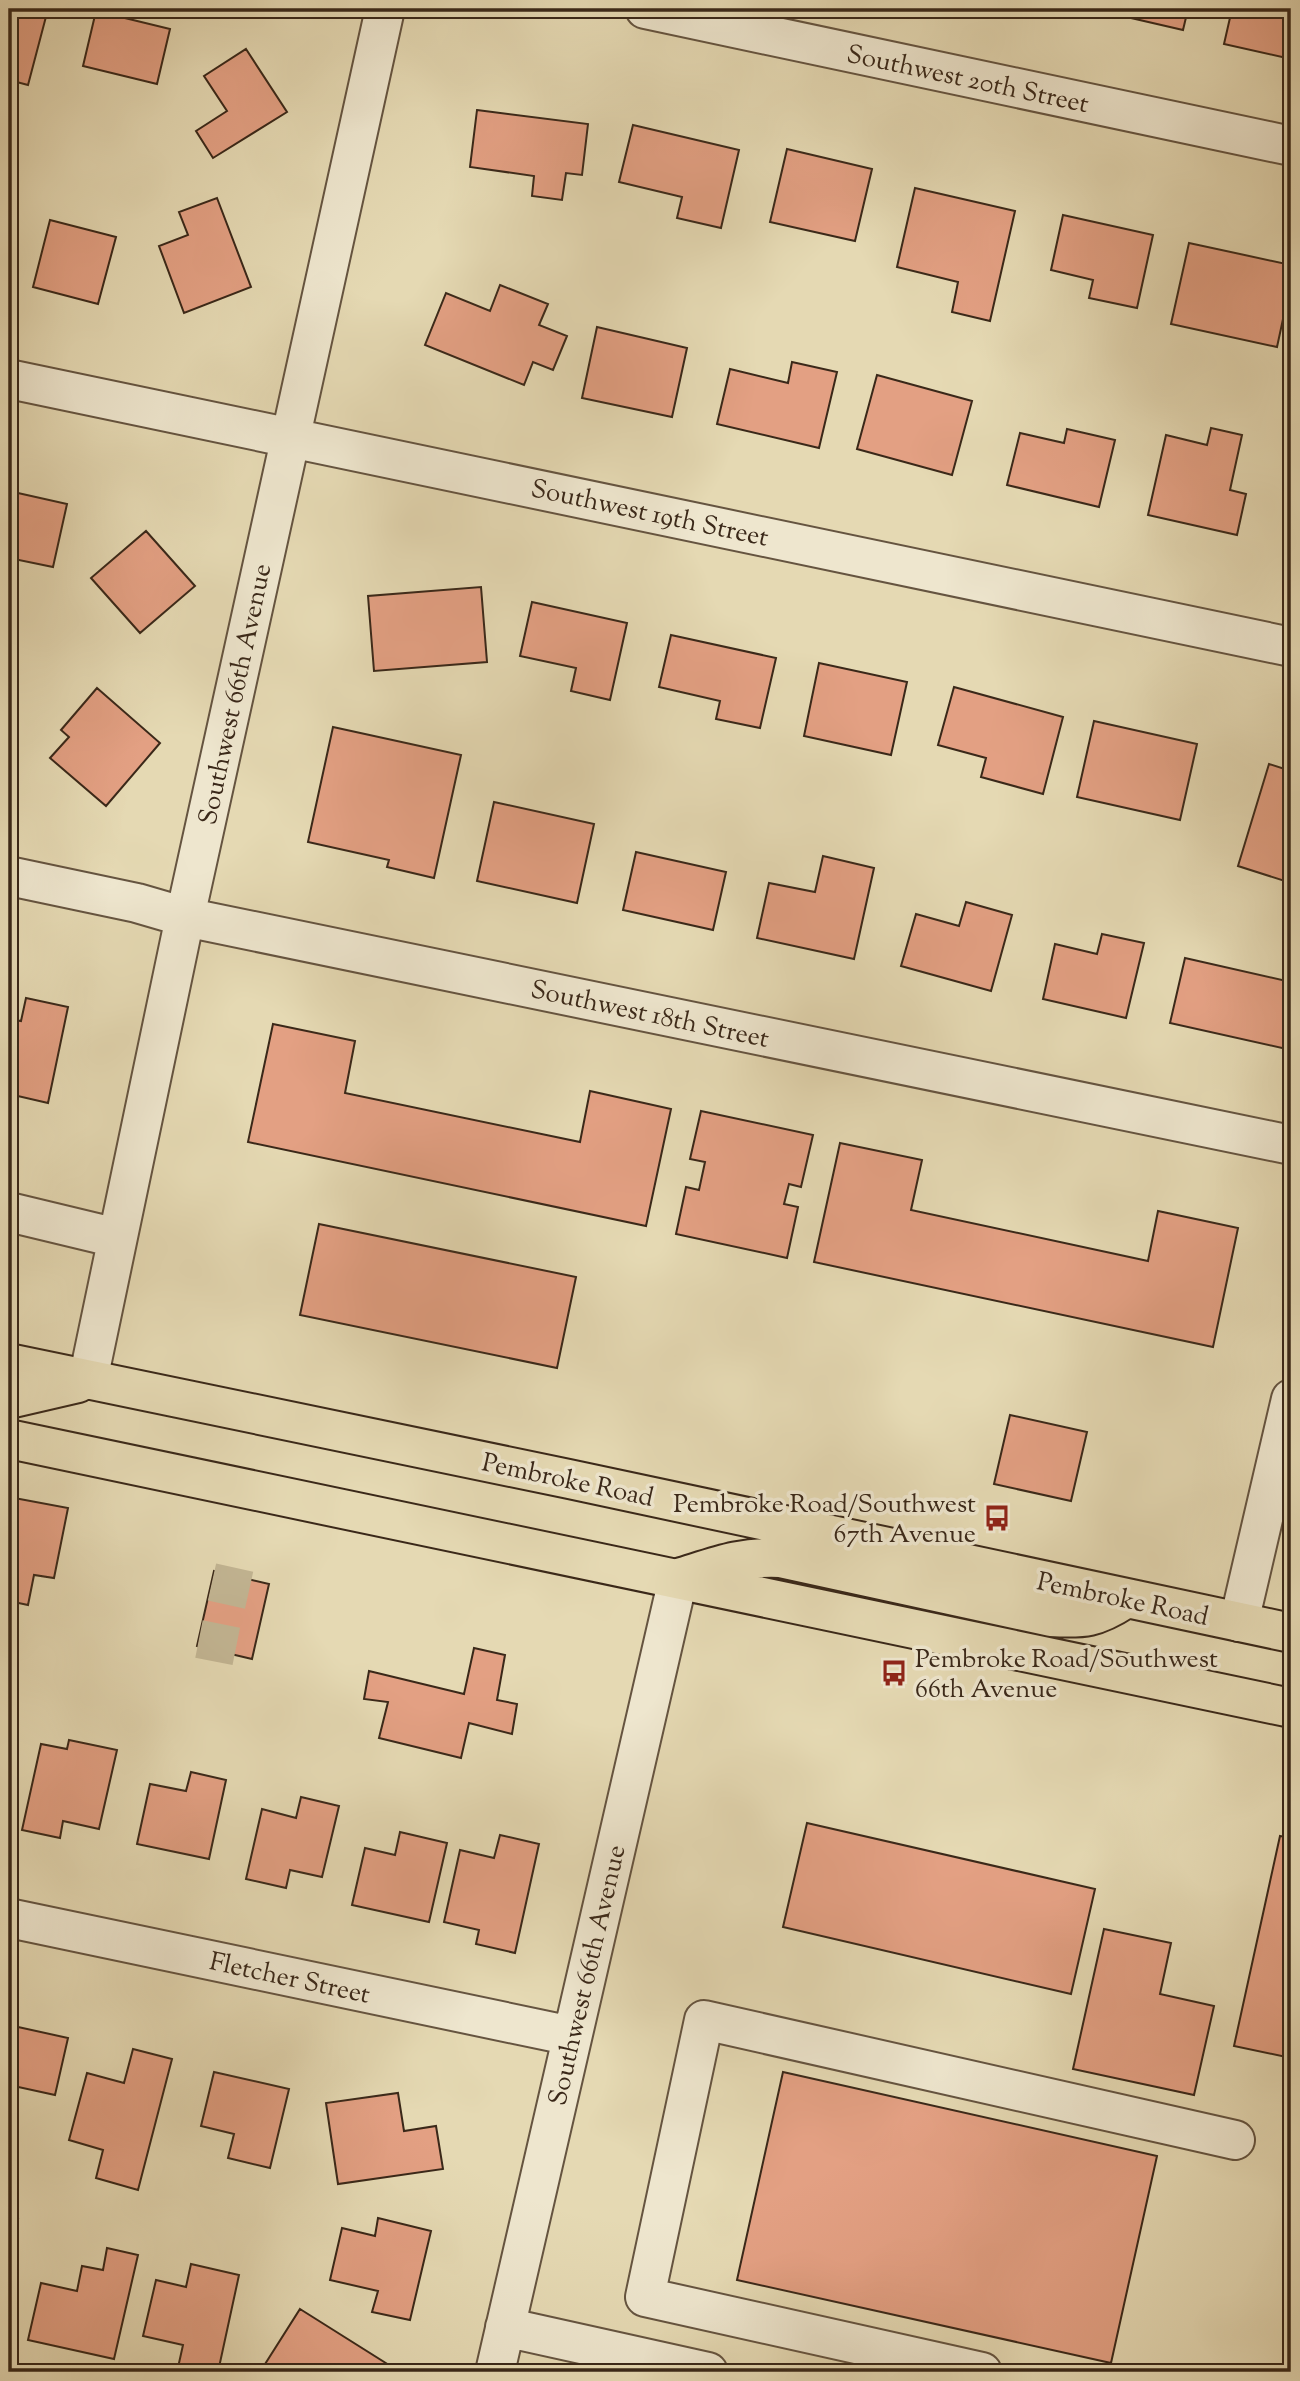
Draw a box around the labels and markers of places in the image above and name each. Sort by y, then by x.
place label: Pembroke Road/Southwest 67th Avenue [673,1487,976,1554]
bus stop icon: Pembroke Road/Southwest 67th Avenue [982,1503,1012,1533]
place label: Pembroke Road/Southwest 66th Avenue [915,1642,1218,1709]
bus stop icon: Pembroke Road/Southwest 66th Avenue [879,1658,909,1688]

